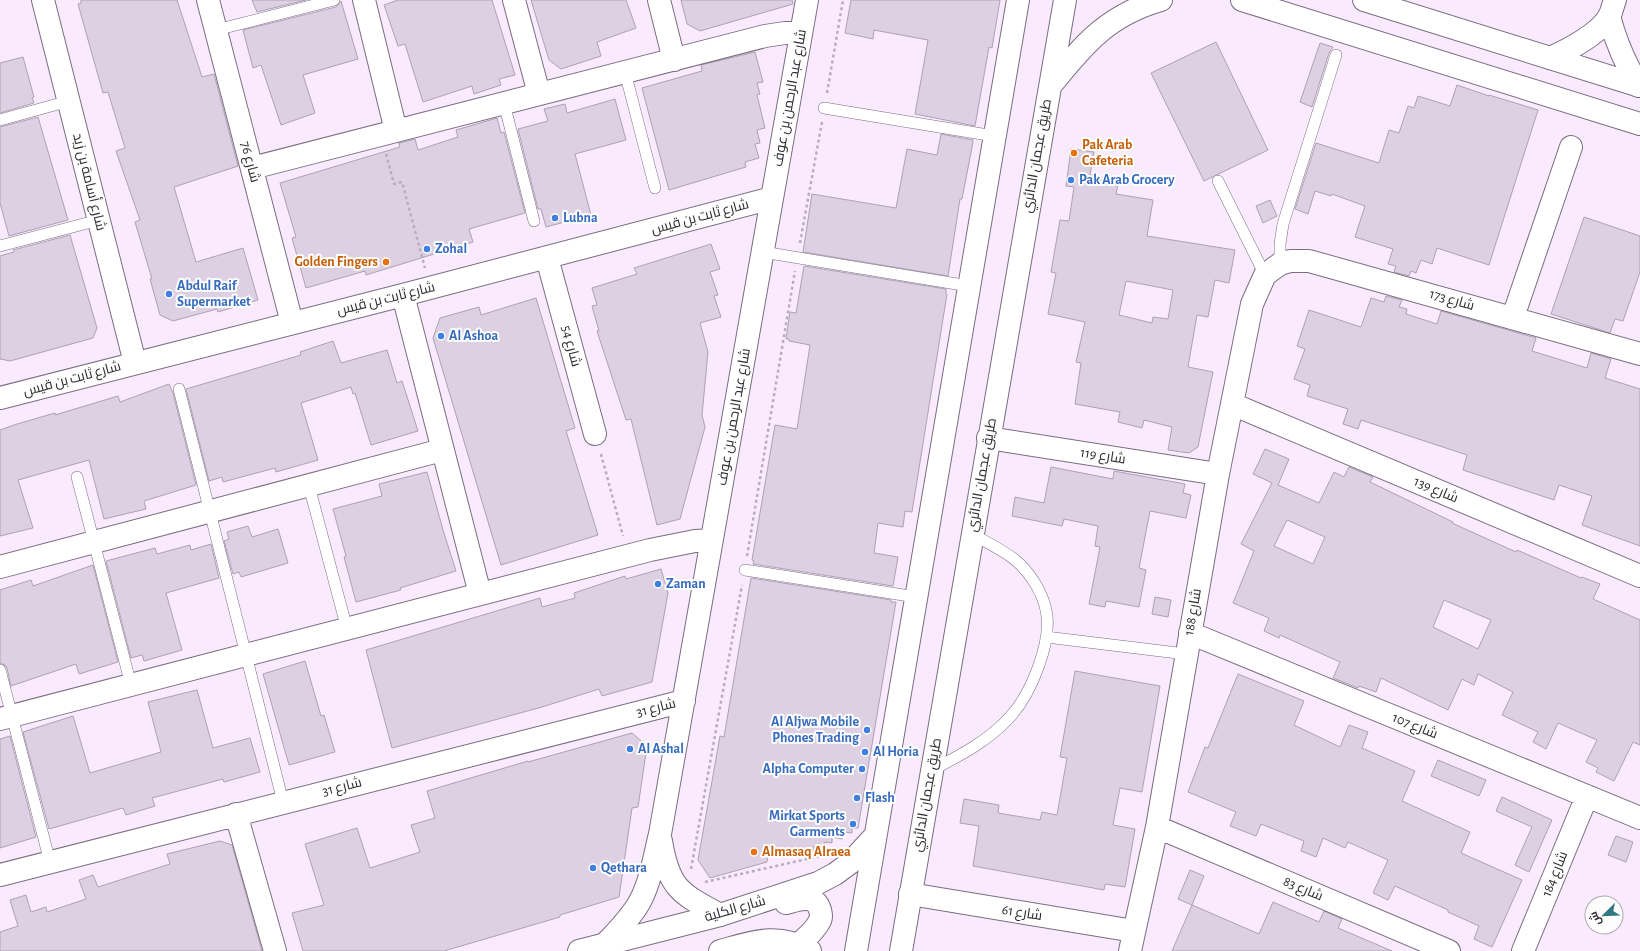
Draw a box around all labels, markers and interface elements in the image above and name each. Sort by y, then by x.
street label: شارع عبد الرحمن بن عوف [771,28,810,168]
street label: طريق عجمان الدائري [1020,98,1058,215]
street label: شارع أسامة بن زيد [69,131,111,233]
place label: Pak Arab Cafeteria [1082,138,1134,168]
street label: شارع 76 [237,140,262,184]
marker: Pak Arab Cafeteria [1069,148,1079,158]
place label: Pak Arab Grocery [1079,173,1175,187]
marker: Pak Arab Grocery [1066,175,1076,185]
street label: شارع ثابت بن قيس [650,197,751,238]
place label: Lubna [563,211,598,225]
marker: Lubna [550,213,560,223]
place label: Zohal [435,242,467,256]
marker: Zohal [422,244,432,254]
place label: Golden Fingers [295,255,378,269]
marker: Golden Fingers [381,257,391,267]
place label: Abdul Raif Supermarket [177,279,251,309]
street label: شارع ثابت بن قيس [335,280,437,319]
street label: شارع 173 [1428,287,1476,314]
marker: Abdul Raif Supermarket [164,289,174,299]
street label: شارع 54 [558,324,583,368]
place label: Al Ashoa [449,329,498,343]
marker: Al Ashoa [436,331,446,341]
street label: شارع عبد الرحمن بن عوف [715,347,754,487]
street label: شارع ثابت بن قيس [22,359,123,400]
street label: طريق عجمان الدائري [965,417,1003,534]
street label: شارع 119 [1079,446,1127,467]
street label: شارع 139 [1411,474,1460,506]
place label: Zaman [666,577,706,591]
marker: Zaman [653,579,663,589]
street label: شارع 188 [1182,587,1205,637]
street label: شارع 31 [635,696,677,721]
street label: شارع 107 [1390,711,1440,742]
place label: Al Aljwa Mobile Phones Trading [771,715,860,745]
marker: Al Aljwa Mobile Phones Trading [862,725,872,735]
street label: طريق عجمان الدائري [910,737,948,854]
place label: Al Ashal [638,742,684,756]
marker: Al Ashal [625,744,635,754]
place label: Al Horia [873,745,919,759]
marker: Al Horia [860,747,870,757]
place label: Alpha Computer [762,762,854,776]
marker: Alpha Computer [857,764,867,774]
street label: شارع 31 [321,775,363,800]
place label: Flash [865,791,895,805]
marker: Flash [852,793,862,803]
place label: Mirkat Sports Garments [769,809,845,839]
marker: Mirkat Sports Garments [848,819,858,829]
place label: Almasaq Alraea [762,845,851,859]
marker: Almasaq Alraea [749,847,759,857]
street label: شارع 184 [1540,849,1571,899]
place label: Qethara [601,861,647,875]
marker: Qethara [588,863,598,873]
street label: شارع 83 [1281,874,1325,905]
street label: شارع الكلية [703,894,767,925]
north arrow [1584,895,1624,935]
street label: شارع 61 [1001,903,1043,924]
text: ش [1587,910,1604,927]

